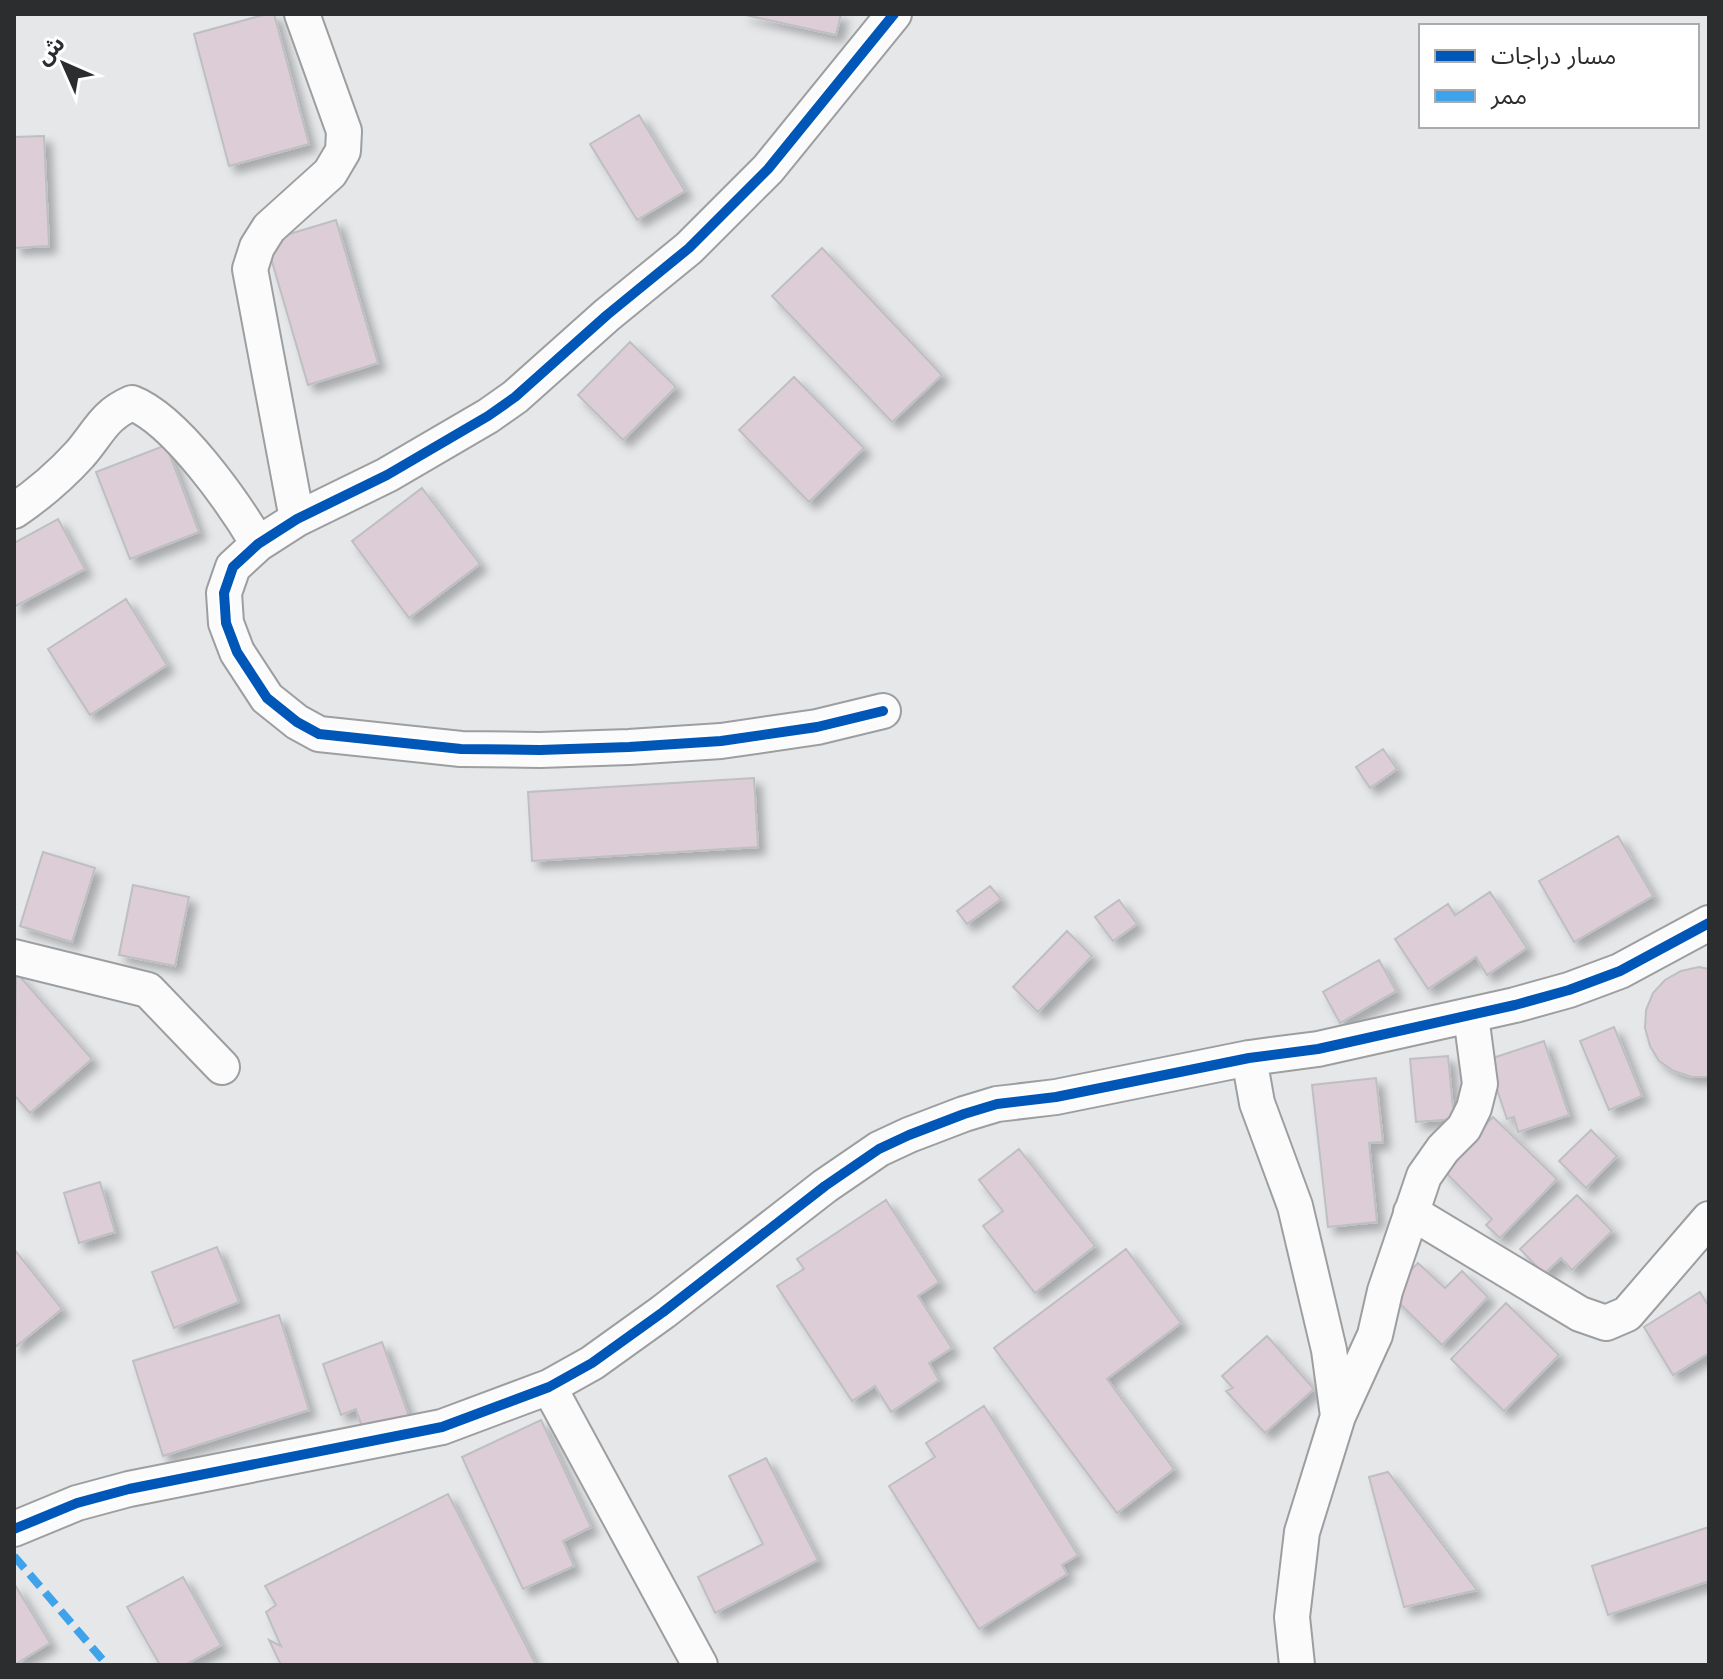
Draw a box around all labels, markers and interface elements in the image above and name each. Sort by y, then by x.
north arrow [24,24,104,104]
legend [1419,24,1699,128]
text: ش [30,30,70,70]
text: مسار دراجات [1491,42,1616,70]
text: ممر [1490,82,1527,110]

